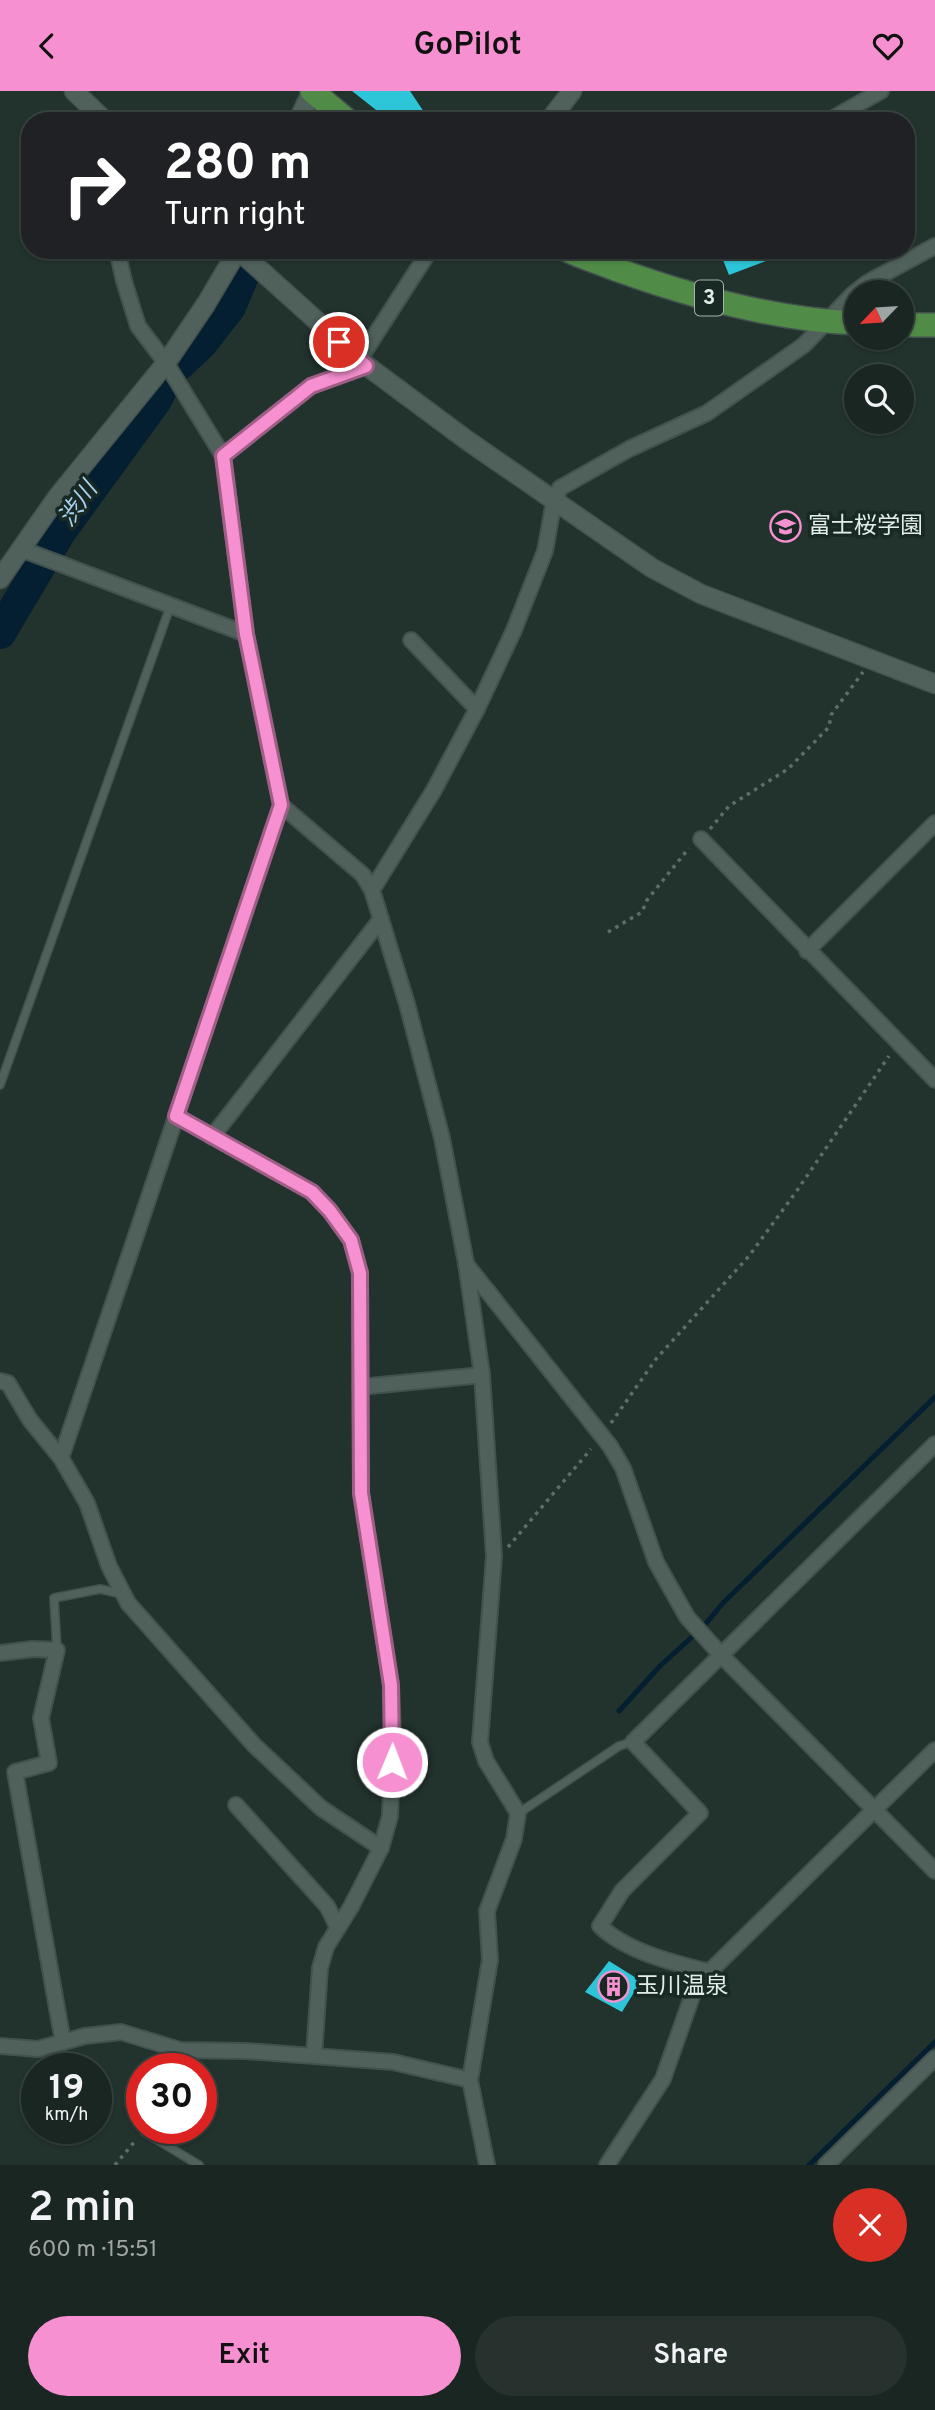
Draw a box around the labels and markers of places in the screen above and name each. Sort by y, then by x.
pin [309,312,369,372]
school or university icon: 富士桜学園 [768,510,802,544]
place label: 富士桜学園 [808,513,923,542]
building icon: 玉川温泉 [596,1970,630,2004]
place label: 玉川温泉 [636,1973,728,2002]

